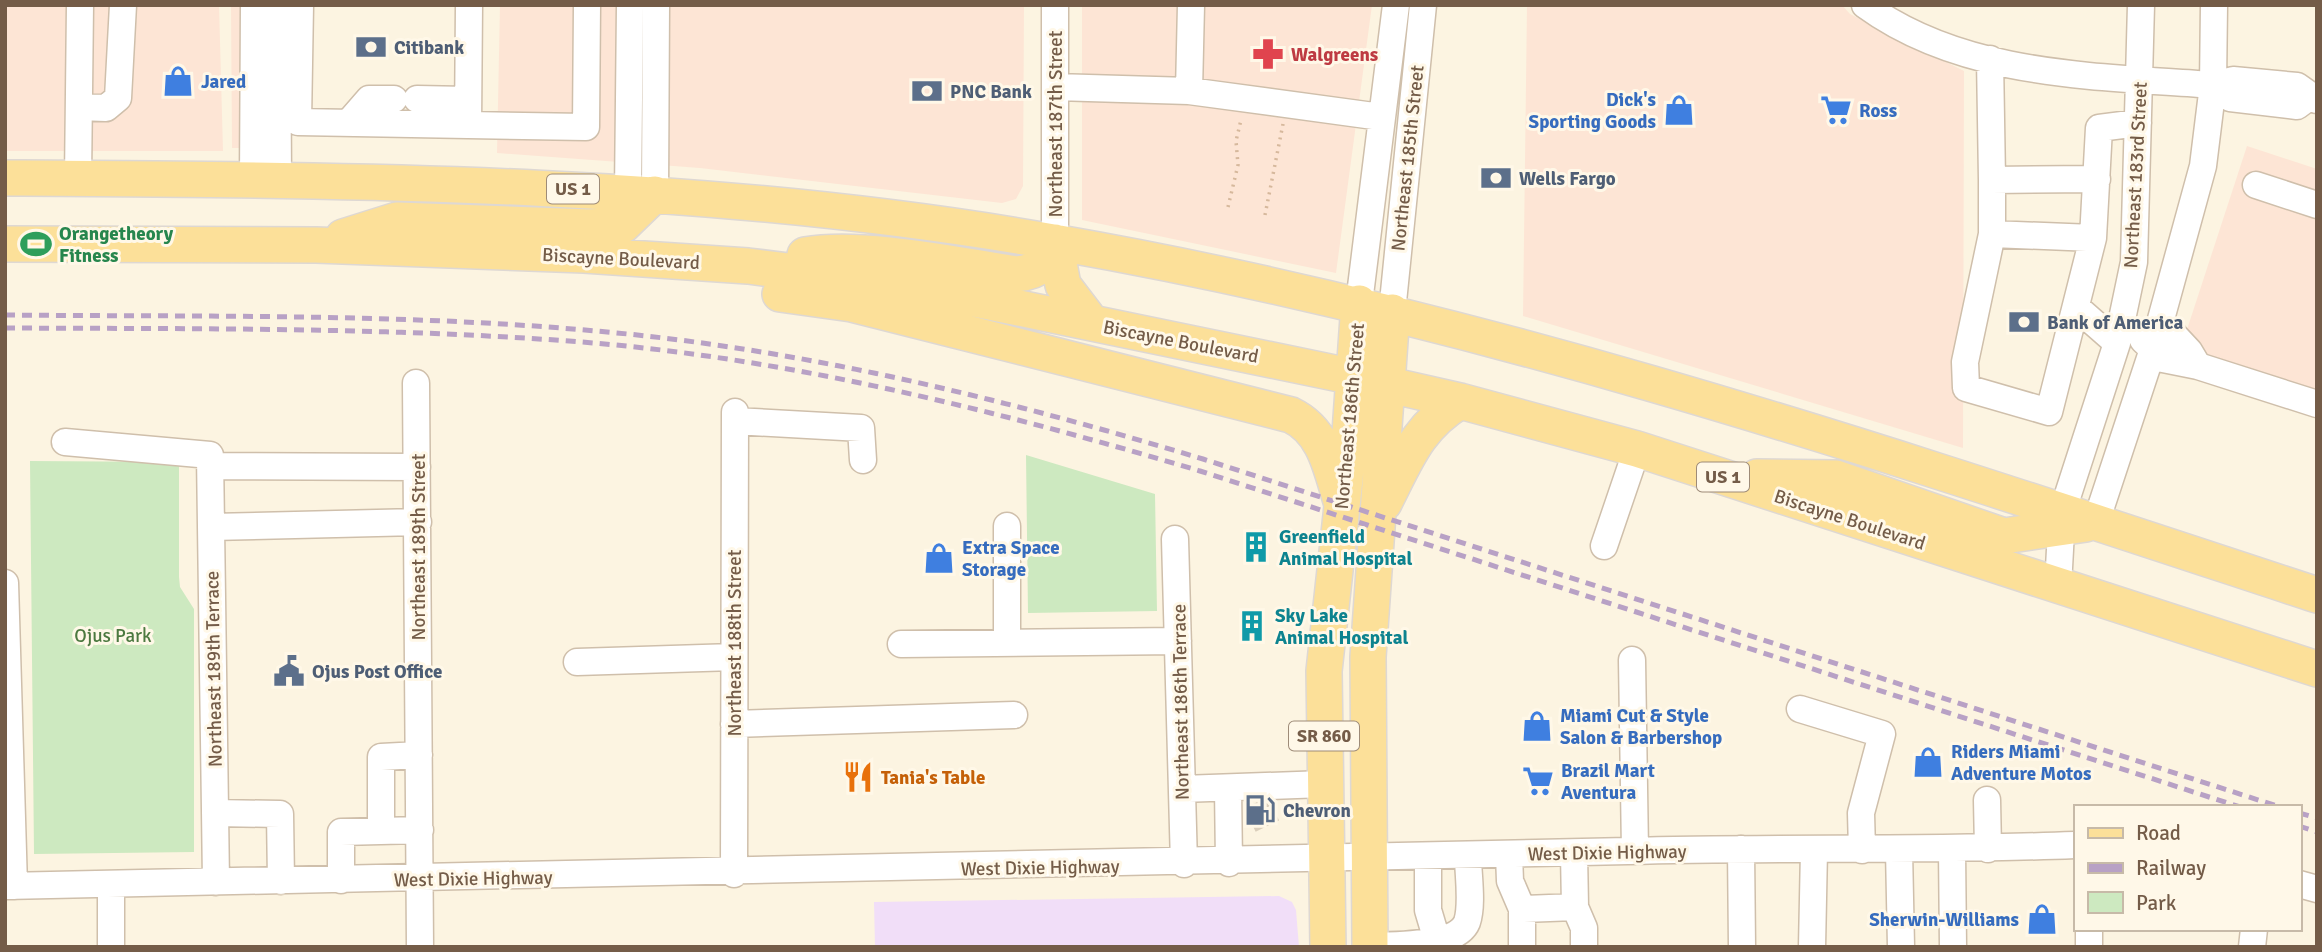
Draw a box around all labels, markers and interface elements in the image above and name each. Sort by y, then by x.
bank icon: Citibank [354,30,388,64]
street label: Northeast 187th Street [1044,30,1068,217]
place label: Citibank [394,36,464,60]
pharmacy icon: Walgreens [1251,37,1285,71]
place label: Walgreens [1291,43,1378,67]
shop icon: Jared [161,64,195,98]
street label: Northeast 185th Street [1386,64,1430,252]
place label: Jared [201,70,246,94]
bank icon: PNC Bank [910,74,944,108]
place label: PNC Bank [950,80,1032,104]
street label: Northeast 183rd Street [2119,81,2153,269]
place label: Dick's Sporting Goods [1529,88,1656,134]
shop icon: Dick's Sporting Goods [1662,93,1696,127]
supermarket icon: Ross [1819,93,1853,127]
place label: Ross [1859,99,1897,123]
bank icon: Wells Fargo [1479,161,1513,195]
place label: Wells Fargo [1519,167,1616,191]
road number: US 1 [547,174,599,204]
place label: Orangetheory Fitness [59,222,174,268]
sports icon: Orangetheory Fitness [19,227,53,261]
street label: Biscayne Boulevard [542,243,700,275]
bank icon: Bank of America [2007,305,2041,339]
place label: Bank of America [2047,311,2183,335]
street label: Biscayne Boulevard [1101,315,1261,369]
street label: Northeast 186th Street [1330,322,1370,510]
street label: Northeast 189th Street [407,453,431,640]
road number: US 1 [1697,462,1749,491]
street label: Biscayne Boulevard [1771,484,1928,556]
place label: Greenfield Animal Hospital [1279,525,1412,571]
building icon: Greenfield Animal Hospital [1239,530,1273,564]
place label: Extra Space Storage [962,536,1060,582]
shop icon: Extra Space Storage [922,541,956,575]
street label: Northeast 188th Street [723,549,747,736]
street label: Northeast 189th Terrace [200,571,228,767]
street label: Northeast 186th Terrace [1167,604,1195,800]
place label: Sky Lake Animal Hospital [1275,604,1408,650]
building icon: Sky Lake Animal Hospital [1235,609,1269,643]
park label: Ojus Park [74,624,152,648]
public building icon: Ojus Post Office [272,654,306,688]
place label: Ojus Post Office [312,660,443,684]
place label: Miami Cut & Style Salon & Barbershop [1560,704,1722,750]
shop icon: Miami Cut & Style Salon & Barbershop [1520,709,1554,743]
road number: SR 860 [1289,722,1359,750]
place label: Riders Miami Adventure Motos [1951,740,2091,786]
shop icon: Riders Miami Adventure Motos [1911,745,1945,779]
place label: Brazil Mart Aventura [1561,759,1655,805]
restaurant icon: Tania's Table [841,760,875,794]
supermarket icon: Brazil Mart Aventura [1521,764,1555,798]
place label: Tania's Table [881,766,985,790]
fuel station icon: Chevron [1243,793,1277,827]
place label: Chevron [1283,799,1351,823]
legend [2074,805,2301,931]
text: Road [2136,820,2181,846]
street label: West Dixie Highway [1527,840,1687,866]
street label: West Dixie Highway [960,855,1120,881]
text: Railway [2136,855,2206,881]
street label: West Dixie Highway [393,866,553,892]
text: Park [2136,890,2177,916]
shop icon: Sherwin-Williams [2025,902,2059,936]
place label: Sherwin-Williams [1869,908,2019,932]

